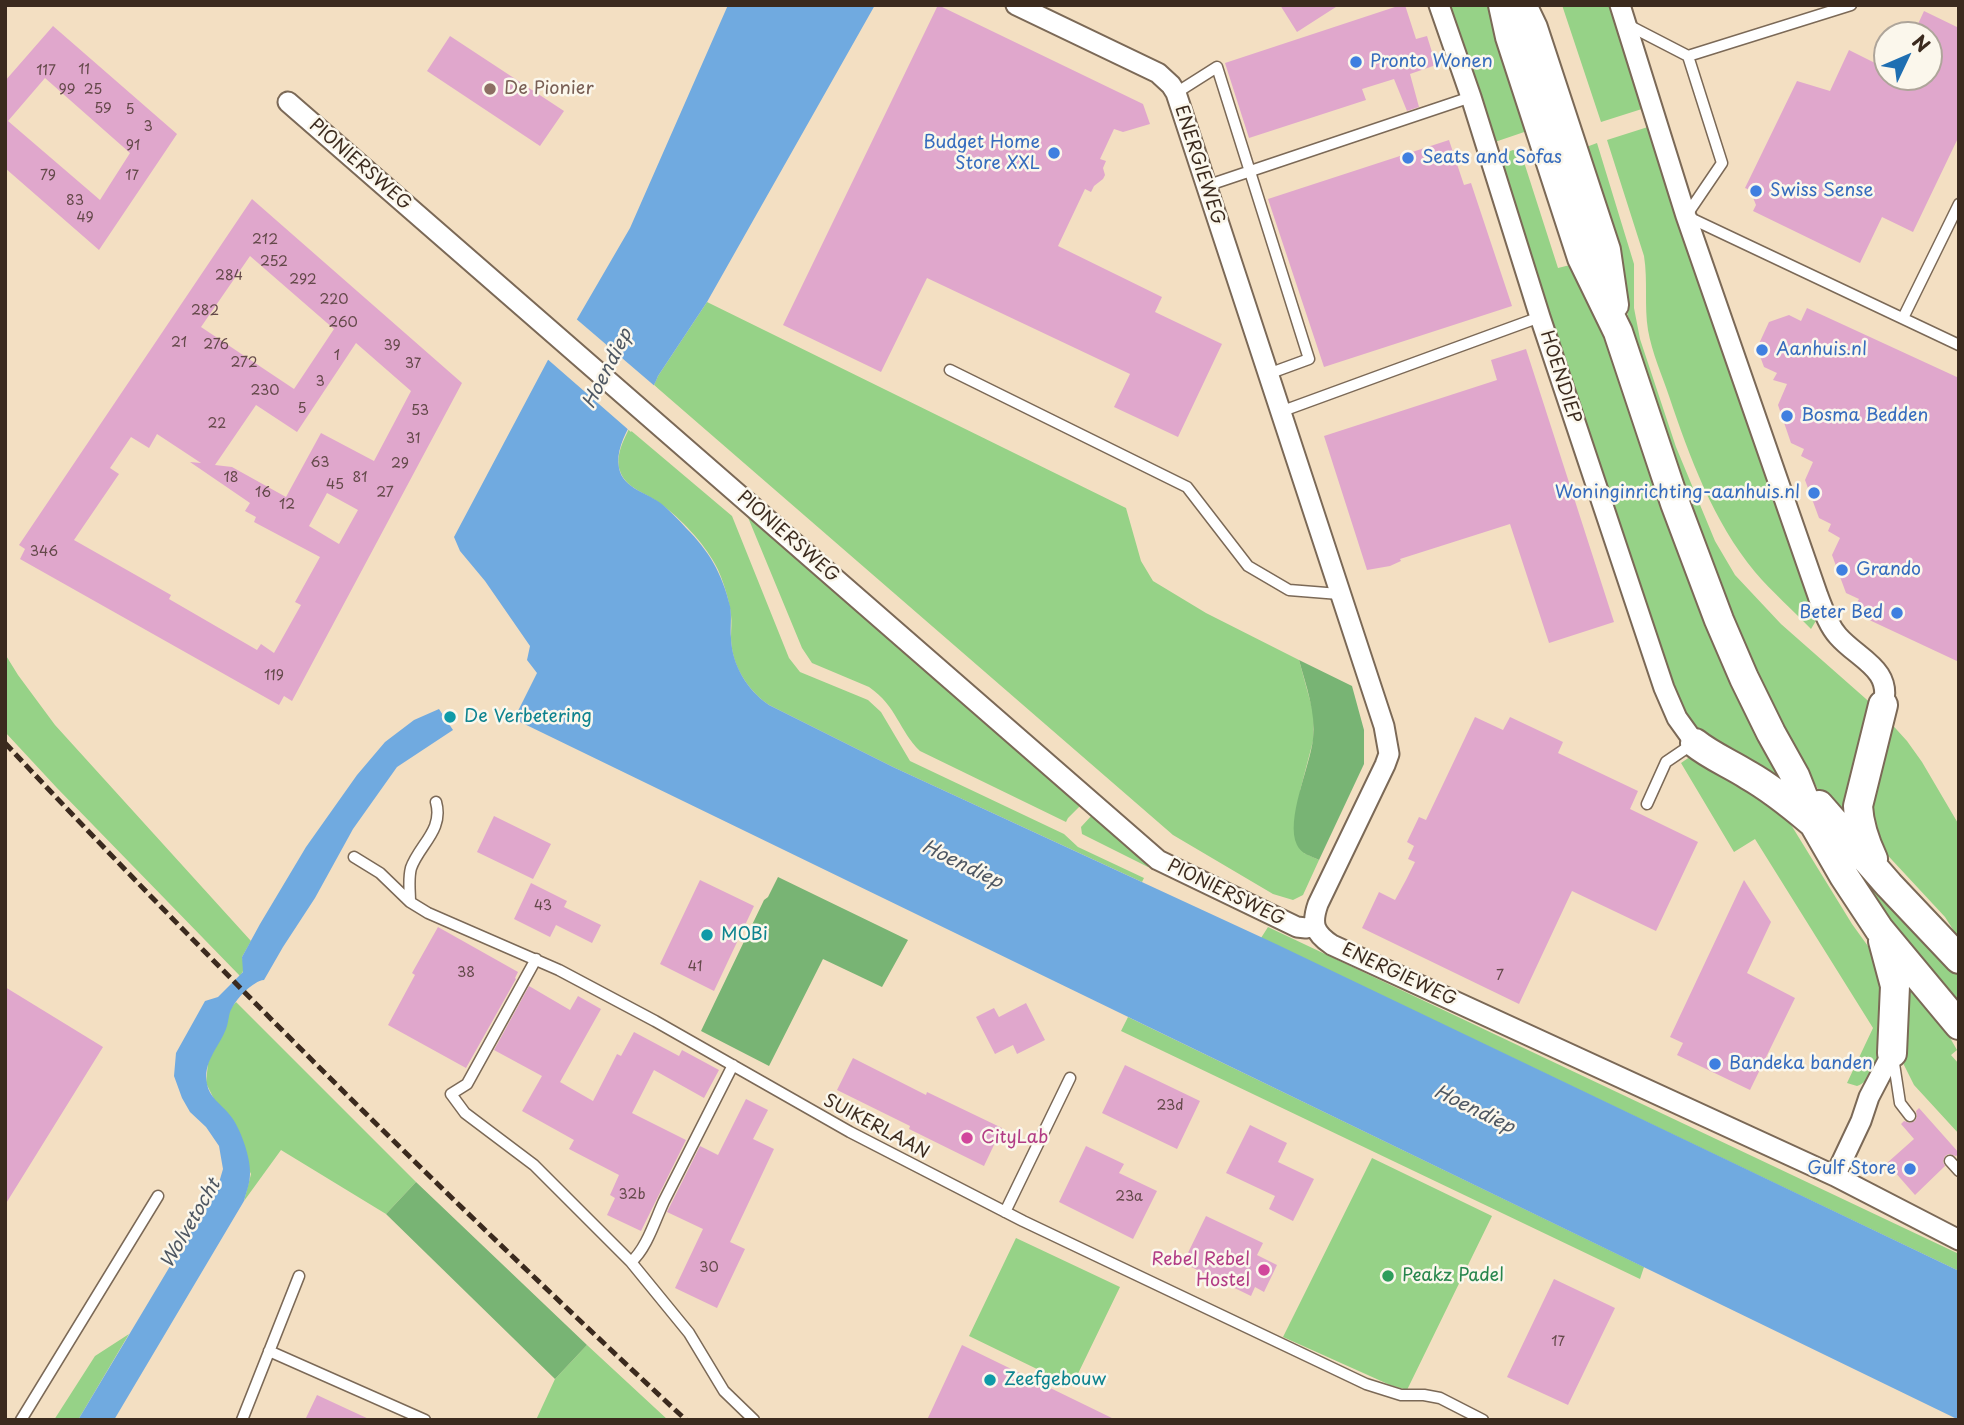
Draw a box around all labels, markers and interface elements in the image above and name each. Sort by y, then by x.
north arrow [1873,21,1943,91]
text: N [1906,28,1937,58]
place label: Pronto Wonen [1370,51,1493,73]
marker: Pronto Wonen [1348,54,1364,70]
house number: 11 [78,62,90,78]
house number: 117 [36,63,56,79]
place label: De Pionier [504,78,594,100]
marker: De Pionier [482,81,498,97]
house number: 99 [58,82,76,98]
house number: 25 [84,82,102,98]
house number: 59 [94,101,112,117]
house number: 5 [125,102,135,118]
street label: ENERGIEWEG [1170,103,1228,227]
street label: PIONIERSWEG [305,115,415,215]
house number: 3 [143,119,153,135]
place label: Budget Home Store XXL [923,132,1040,174]
house number: 91 [126,138,140,154]
marker: Budget Home Store XXL [1046,145,1062,161]
place label: Seats and Sofas [1422,147,1562,169]
marker: Seats and Sofas [1400,150,1416,166]
house number: 79 [40,168,56,184]
house number: 17 [125,168,139,184]
place label: Swiss Sense [1770,180,1873,202]
marker: Swiss Sense [1748,183,1764,199]
house number: 83 [66,193,84,209]
house number: 49 [76,210,94,226]
house number: 212 [252,232,278,248]
house number: 252 [260,254,288,270]
house number: 284 [215,268,243,284]
house number: 292 [289,272,317,288]
house number: 220 [320,292,348,308]
house number: 282 [191,303,219,319]
house number: 260 [328,315,358,331]
water label: Hoendiep [578,325,638,413]
street label: HOENDIEP [1535,328,1585,426]
house number: 21 [171,335,187,351]
house number: 276 [203,337,229,353]
house number: 39 [383,338,401,354]
place label: Aanhuis.nl [1776,339,1867,361]
marker: Aanhuis.nl [1754,342,1770,358]
house number: 1 [334,348,340,364]
house number: 272 [230,355,258,371]
house number: 37 [405,356,421,372]
house number: 3 [315,374,325,390]
house number: 230 [250,383,280,399]
house number: 5 [297,401,307,417]
house number: 53 [411,403,429,419]
place label: Bosma Bedden [1801,405,1928,427]
marker: Bosma Bedden [1779,408,1795,424]
house number: 22 [208,416,226,432]
house number: 31 [406,431,420,447]
house number: 63 [311,455,329,471]
house number: 29 [391,456,409,472]
house number: 18 [223,470,239,486]
house number: 81 [353,470,367,486]
house number: 45 [326,477,344,493]
place label: Woninginrichting-aanhuis.nl [1555,482,1800,504]
house number: 16 [255,485,271,501]
house number: 27 [376,485,394,501]
marker: Woninginrichting-aanhuis.nl [1806,485,1822,501]
street label: PIONIERSWEG [733,487,843,587]
house number: 12 [279,497,295,513]
house number: 346 [30,544,58,560]
place label: Grando [1856,559,1921,581]
marker: Grando [1834,562,1850,578]
place label: Beter Bed [1799,602,1883,624]
marker: Beter Bed [1889,605,1905,621]
house number: 119 [264,668,284,684]
place label: De Verbetering [464,706,592,728]
marker: De Verbetering [442,709,458,725]
water label: Hoendiep [918,836,1006,894]
street label: PIONIERSWEG [1164,855,1288,931]
house number: 43 [534,898,552,914]
place label: M0Bi [721,924,768,946]
marker: M0Bi [699,927,715,943]
street label: ENERGIEWEG [1338,939,1460,1011]
house number: 41 [688,959,702,975]
house number: 38 [457,965,475,981]
house number: 7 [1496,968,1504,984]
place label: Bandeka banden [1729,1053,1873,1075]
marker: Bandeka banden [1707,1056,1723,1072]
water label: Hoendiep [1430,1081,1518,1139]
street label: SUIKERLAAN [819,1090,933,1164]
house number: 23d [1156,1098,1184,1114]
place label: CityLab [981,1127,1048,1149]
marker: CityLab [959,1130,975,1146]
place label: Gulf Store [1807,1158,1896,1180]
marker: Gulf Store [1902,1161,1918,1177]
water label: Wolvetocht [156,1175,226,1273]
house number: 32b [619,1187,645,1203]
house number: 23a [1115,1189,1143,1205]
place label: Rebel Rebel Hostel [1151,1249,1250,1292]
house number: 30 [699,1260,719,1276]
marker: Rebel Rebel Hostel [1256,1262,1272,1278]
place label: Peakz Padel [1402,1265,1504,1287]
marker: Peakz Padel [1380,1268,1396,1284]
house number: 17 [1551,1334,1565,1350]
place label: Zeefgebouw [1004,1369,1106,1391]
marker: Zeefgebouw [982,1372,998,1388]

